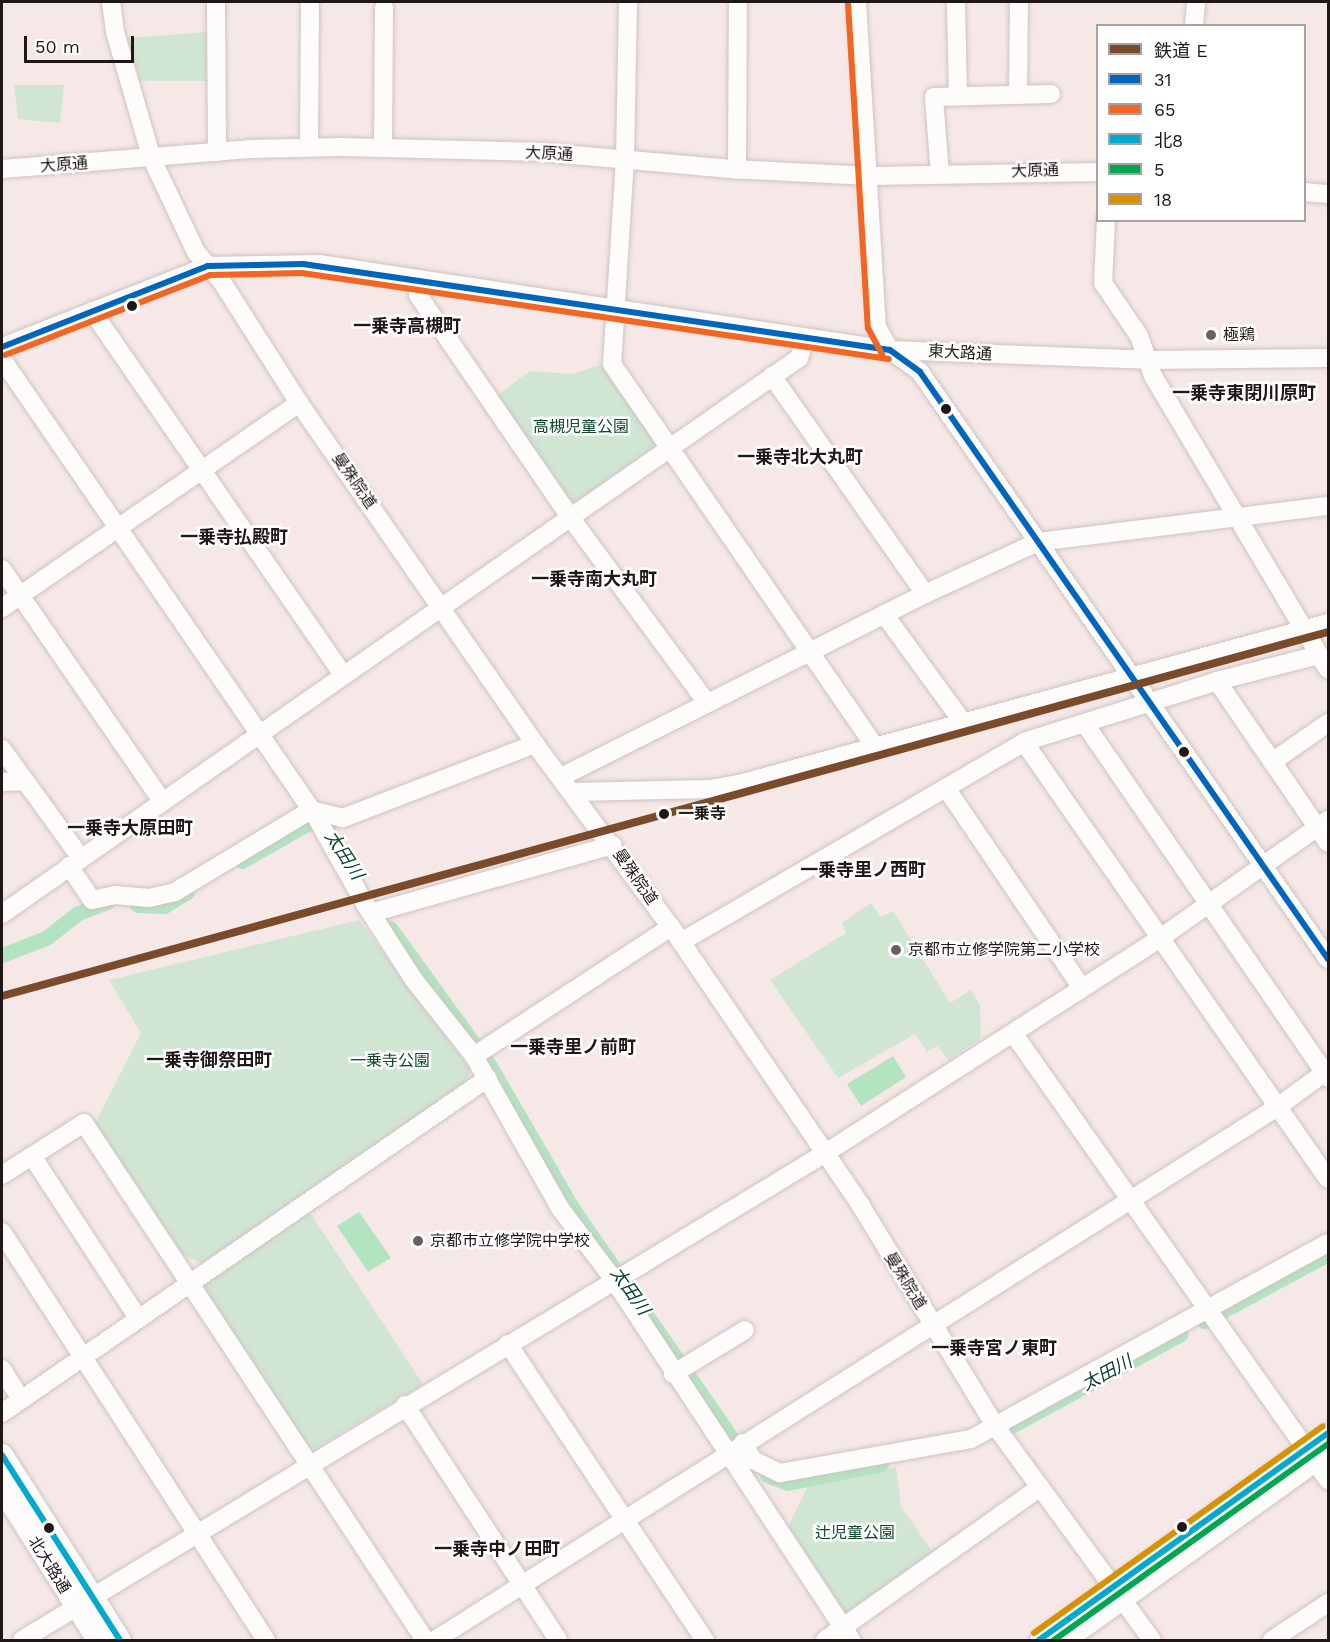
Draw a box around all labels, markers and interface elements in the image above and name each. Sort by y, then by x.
scale bar [27,24,136,62]
legend [1096,24,1306,222]
text: 50 m [35,36,80,57]
text: 鉄道 E [1154,40,1208,61]
text: 31 [1154,69,1172,90]
text: 65 [1154,99,1175,120]
text: 北8 [1154,130,1183,151]
street label: 大原通 [525,143,573,165]
street label: 大原通 [39,154,89,176]
text: 5 [1154,159,1164,180]
street label: 大原通 [1011,161,1059,181]
text: 18 [1154,189,1172,210]
unlabelled marker [126,300,138,312]
district label: 一乗寺高槻町 [353,315,461,337]
place label: 極鶏 [1223,325,1255,345]
marker: 極鶏 [1204,328,1218,342]
street label: 東大路通 [928,342,992,364]
district label: 一乗寺東閉川原町 [1172,382,1316,404]
unlabelled marker [940,403,952,415]
park label: 高槻児童公園 [533,417,629,437]
district label: 一乗寺北大丸町 [737,446,863,468]
street label: 曼殊院道 [328,449,380,513]
district label: 一乗寺払殿町 [180,526,288,548]
district label: 一乗寺南大丸町 [531,568,657,590]
unlabelled marker [1178,746,1190,758]
place label: 一乗寺 [678,804,726,824]
marker: 一乗寺 [655,805,673,823]
district label: 一乗寺大原田町 [67,817,193,839]
water label: 太田川 [320,826,368,884]
street label: 曼殊院道 [609,845,661,909]
district label: 一乗寺里ノ西町 [800,859,926,881]
place label: 京都市立修学院第二小学校 [908,940,1100,960]
marker: 京都市立修学院第二小学校 [889,943,903,957]
district label: 一乗寺里ノ前町 [510,1036,636,1058]
district label: 一乗寺御祭田町 [146,1049,272,1071]
park label: 一乗寺公園 [350,1051,430,1071]
place label: 京都市立修学院中学校 [430,1231,590,1251]
marker: 京都市立修学院中学校 [411,1234,425,1248]
street label: 曼殊院道 [880,1249,930,1313]
water label: 太田川 [606,1263,654,1319]
district label: 一乗寺宮ノ東町 [931,1337,1057,1359]
water label: 太田川 [1078,1351,1136,1395]
unlabelled marker [1176,1521,1188,1533]
unlabelled marker [43,1522,55,1534]
park label: 辻児童公園 [815,1523,895,1543]
street label: 北大路通 [24,1533,74,1597]
district label: 一乗寺中ノ田町 [434,1538,560,1560]

